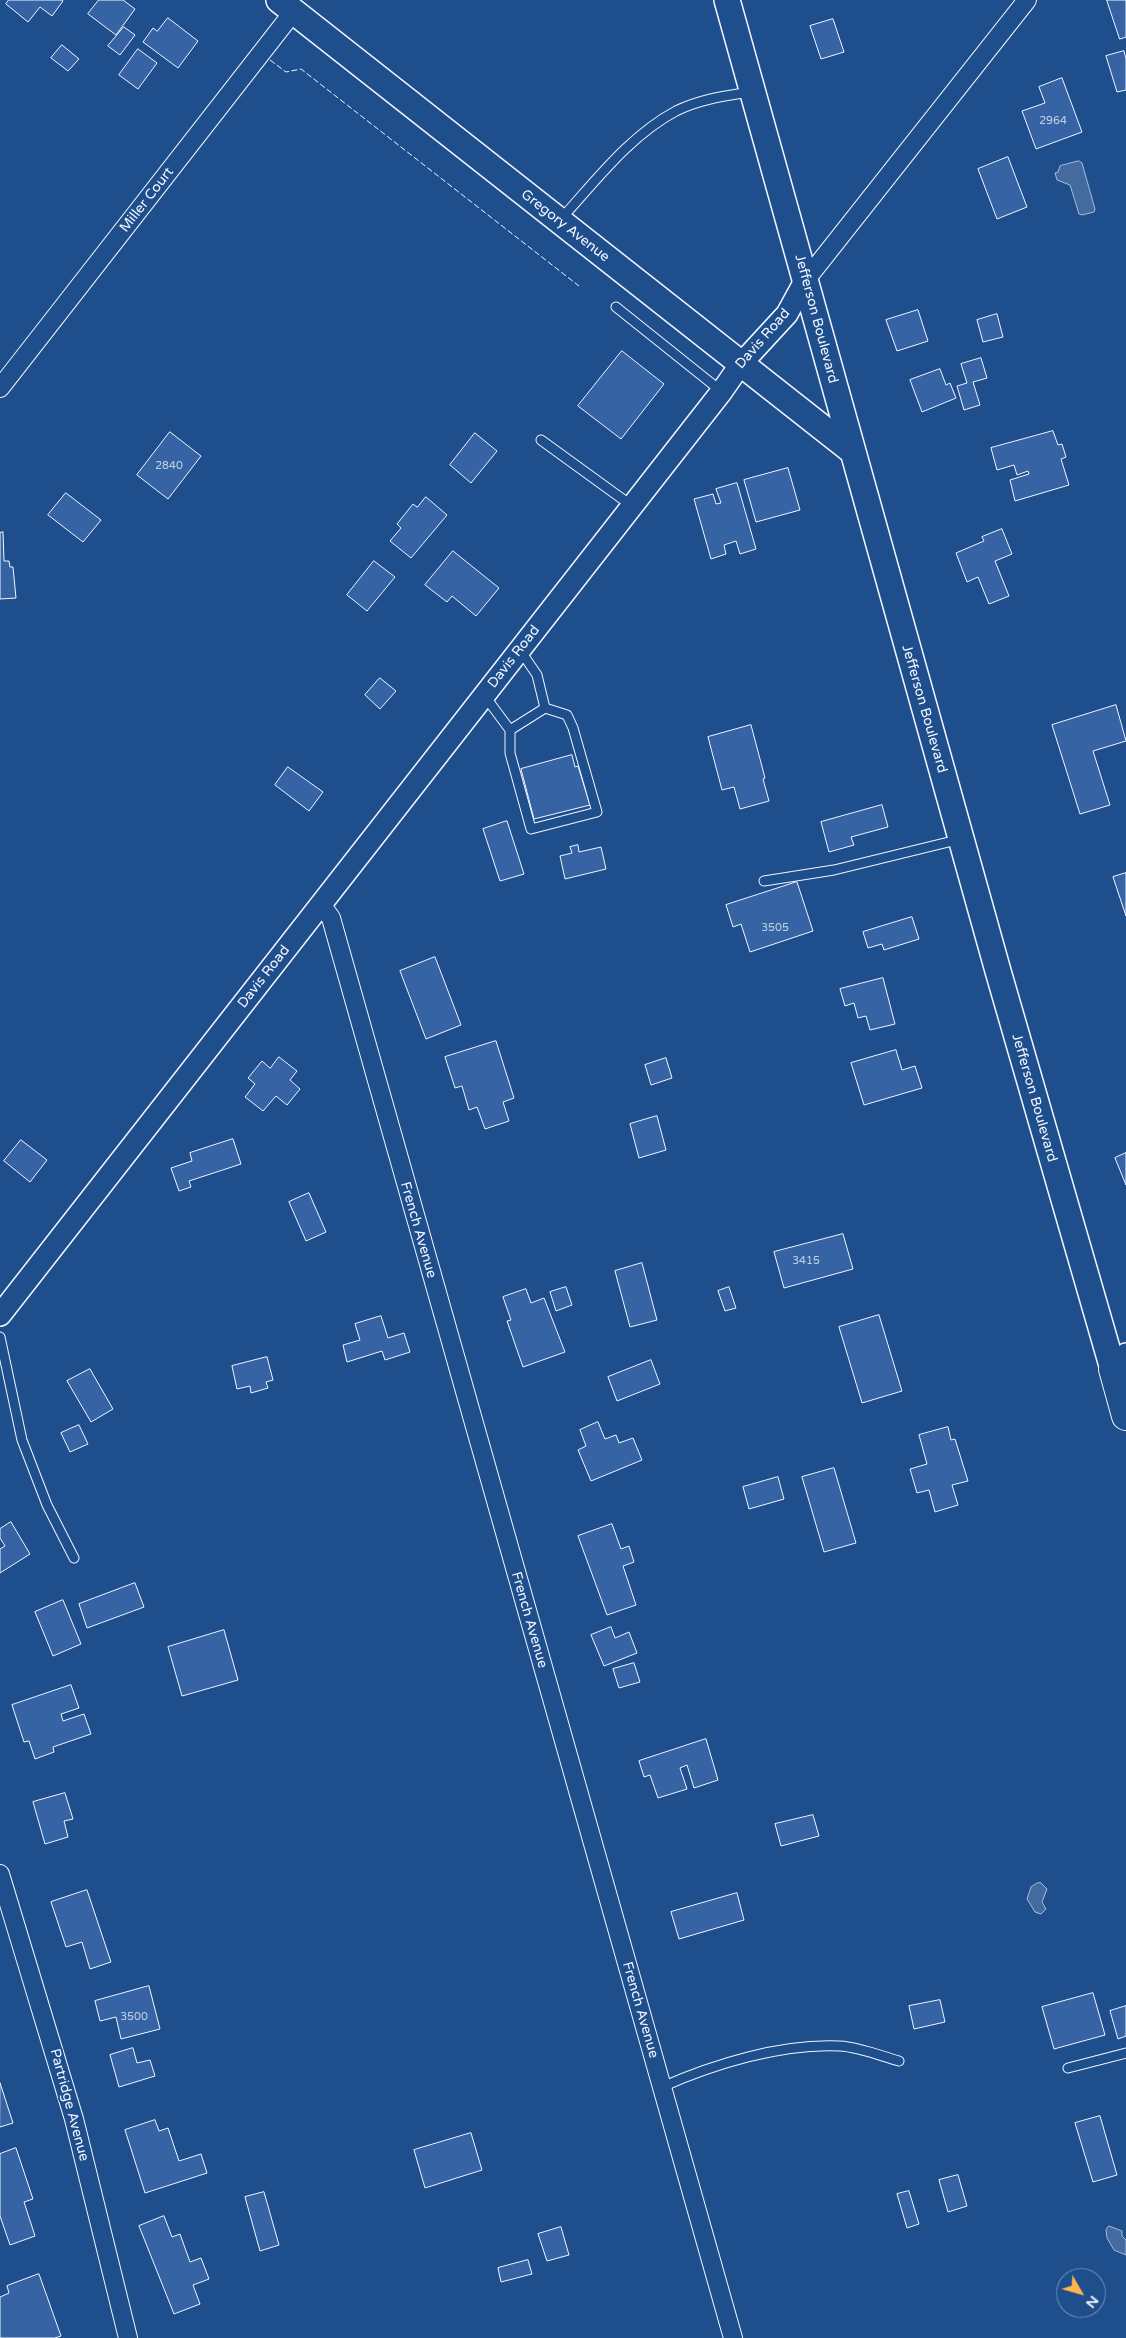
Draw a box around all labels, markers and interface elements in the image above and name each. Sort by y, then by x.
house number: 2964 [1039,114,1067,128]
street label: Miller Court [116,164,178,236]
street label: Gregory Avenue [517,186,613,266]
street label: Jefferson Boulevard [791,253,841,385]
street label: Davis Road [732,305,794,373]
house number: 2840 [155,459,183,473]
street label: Davis Road [484,622,544,692]
street label: Jefferson Boulevard [898,643,950,775]
house number: 3505 [761,921,789,935]
street label: Davis Road [234,942,294,1012]
street label: Jefferson Boulevard [1008,1032,1060,1164]
street label: French Avenue [396,1180,440,1280]
house number: 3415 [792,1254,820,1268]
street label: French Avenue [507,1570,551,1670]
street label: French Avenue [618,1960,662,2060]
house number: 3500 [120,2010,148,2024]
street label: Partridge Avenue [46,2047,92,2163]
north arrow [1056,2268,1106,2318]
text: N [1082,2292,1103,2312]

